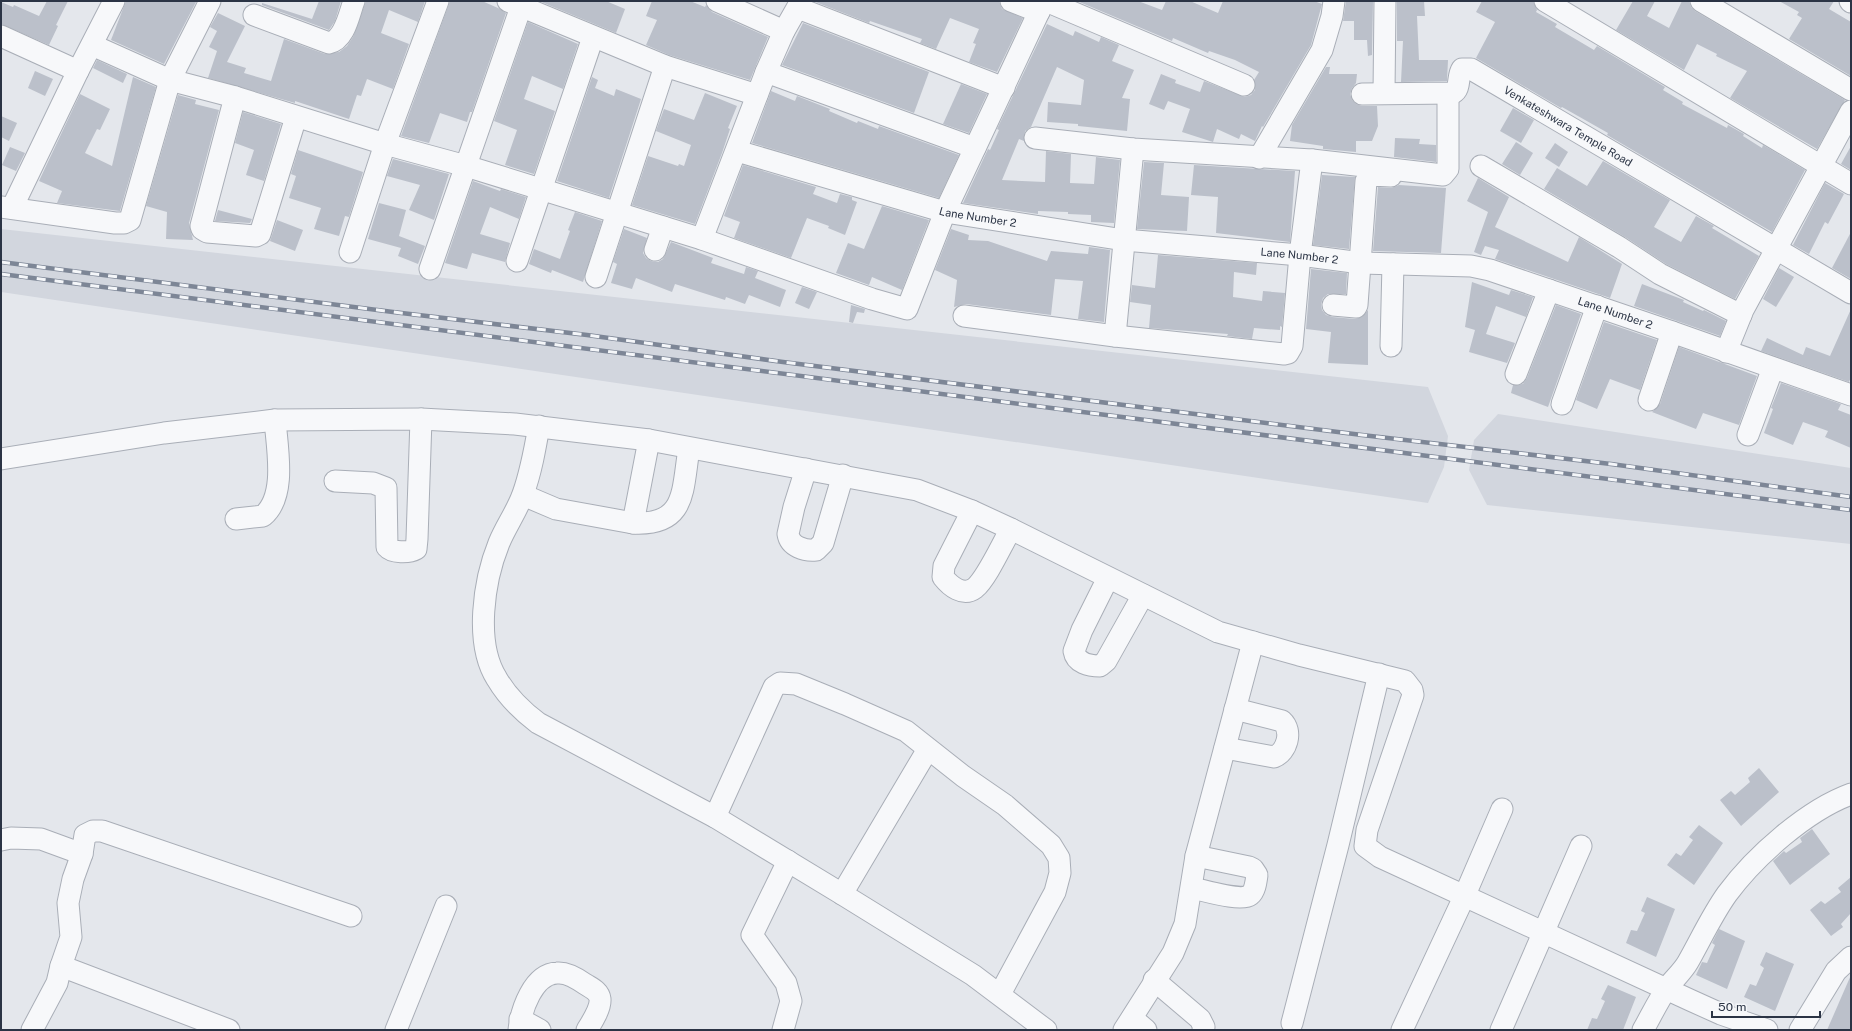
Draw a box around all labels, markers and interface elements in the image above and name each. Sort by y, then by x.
street label: Venkateshwara Temple Road [1502,84,1634,169]
street label: Lane Number 2 [938,205,1018,229]
street label: Lane Number 2 [1260,246,1339,266]
street label: Lane Number 2 [1576,294,1655,331]
scale bar [1712,993,1820,1019]
text: 50 m [1718,1000,1746,1014]

